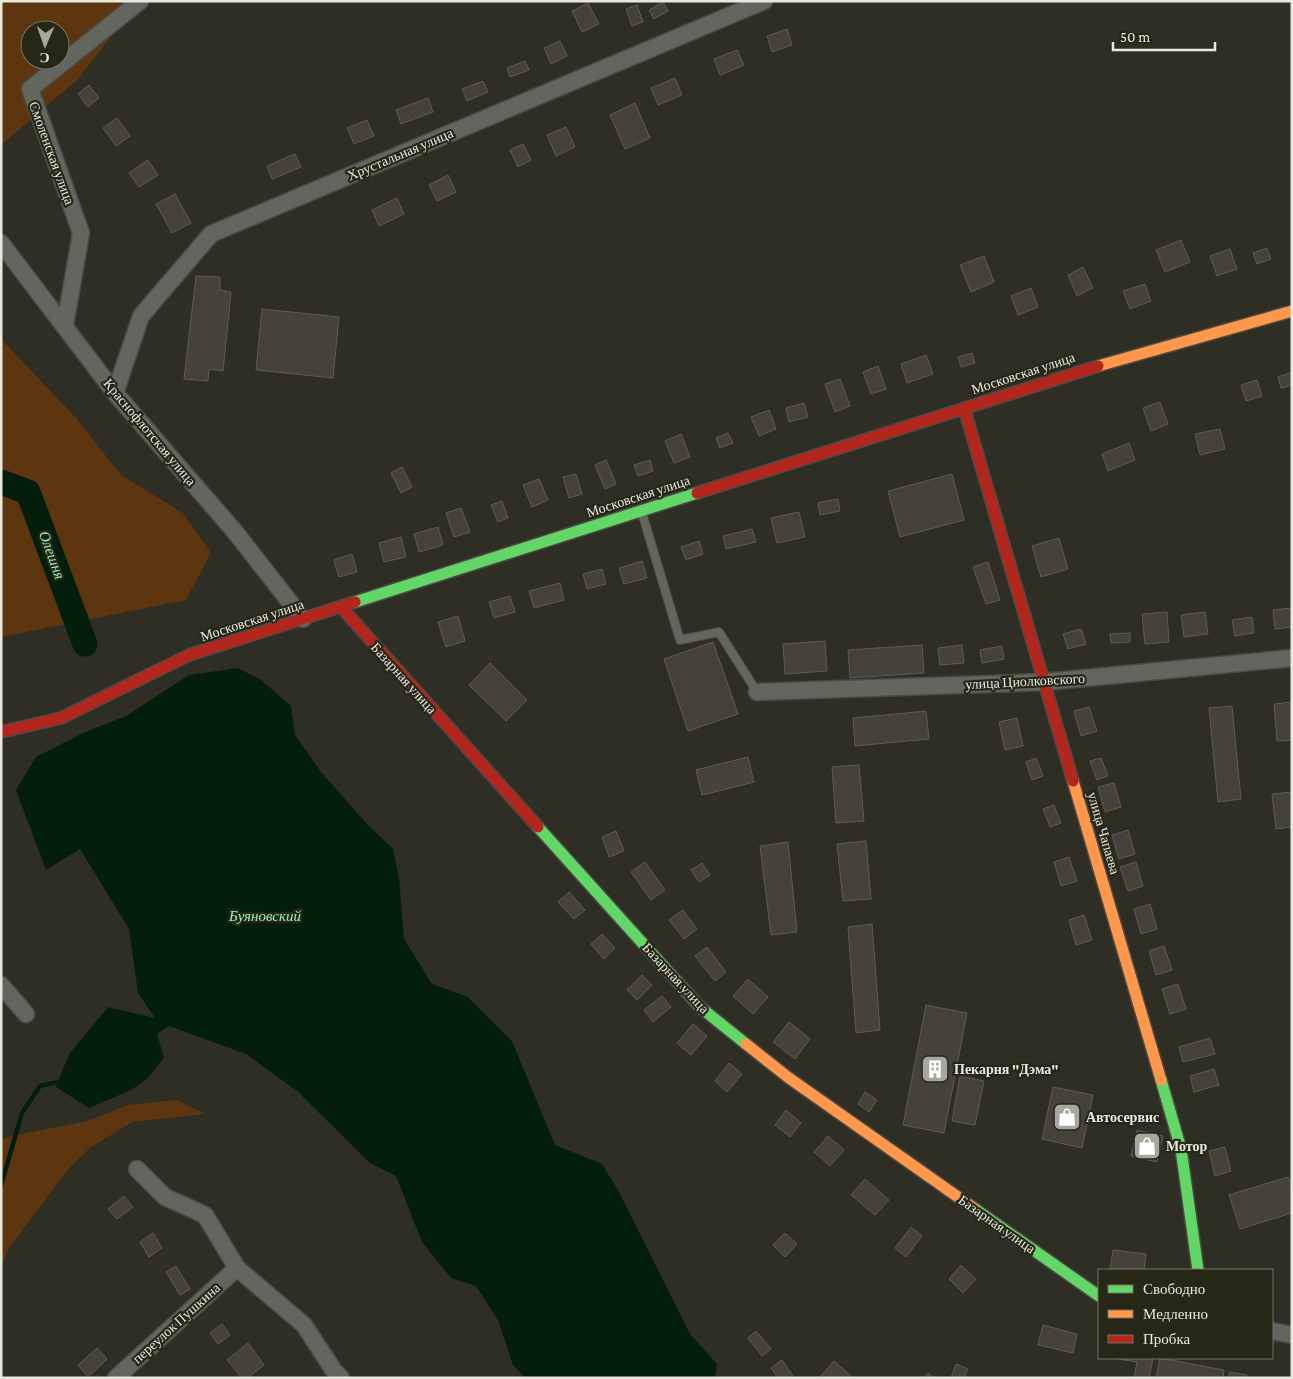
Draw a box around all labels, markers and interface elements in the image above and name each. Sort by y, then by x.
north arrow [20,20,70,70]
scale bar [1113,20,1216,52]
text: 50 m [1120,29,1150,45]
text: С [39,50,50,66]
street label: Смоленская улица [26,99,78,207]
street label: Хрустальная улица [345,124,456,184]
street label: Московская улица [969,348,1078,397]
street label: Краснофлотская улица [101,375,200,489]
street label: Московская улица [584,471,693,520]
water label: Олешня [36,529,68,581]
street label: Московская улица [198,595,307,644]
street label: Базарная улица [368,639,441,718]
street label: улица Циолковского [965,670,1085,692]
street label: улица Чапаева [1085,790,1124,877]
water label: Буяновский [228,908,301,924]
street label: Базарная улица [639,940,713,1017]
building icon: Пекарня "Дэма" [920,1054,950,1084]
place label: Пекарня "Дэма" [954,1061,1059,1077]
shop icon: Автосервис [1052,1102,1082,1132]
place label: Автосервис [1086,1109,1159,1125]
shop icon: Мотор [1132,1131,1162,1161]
place label: Мотор [1166,1138,1208,1154]
street label: Базарная улица [955,1192,1039,1257]
legend [1098,1269,1273,1359]
street label: переулок Пушкина [129,1279,224,1367]
text: Свободно [1143,1281,1205,1297]
text: Медленно [1143,1306,1208,1322]
text: Пробка [1143,1331,1191,1347]

